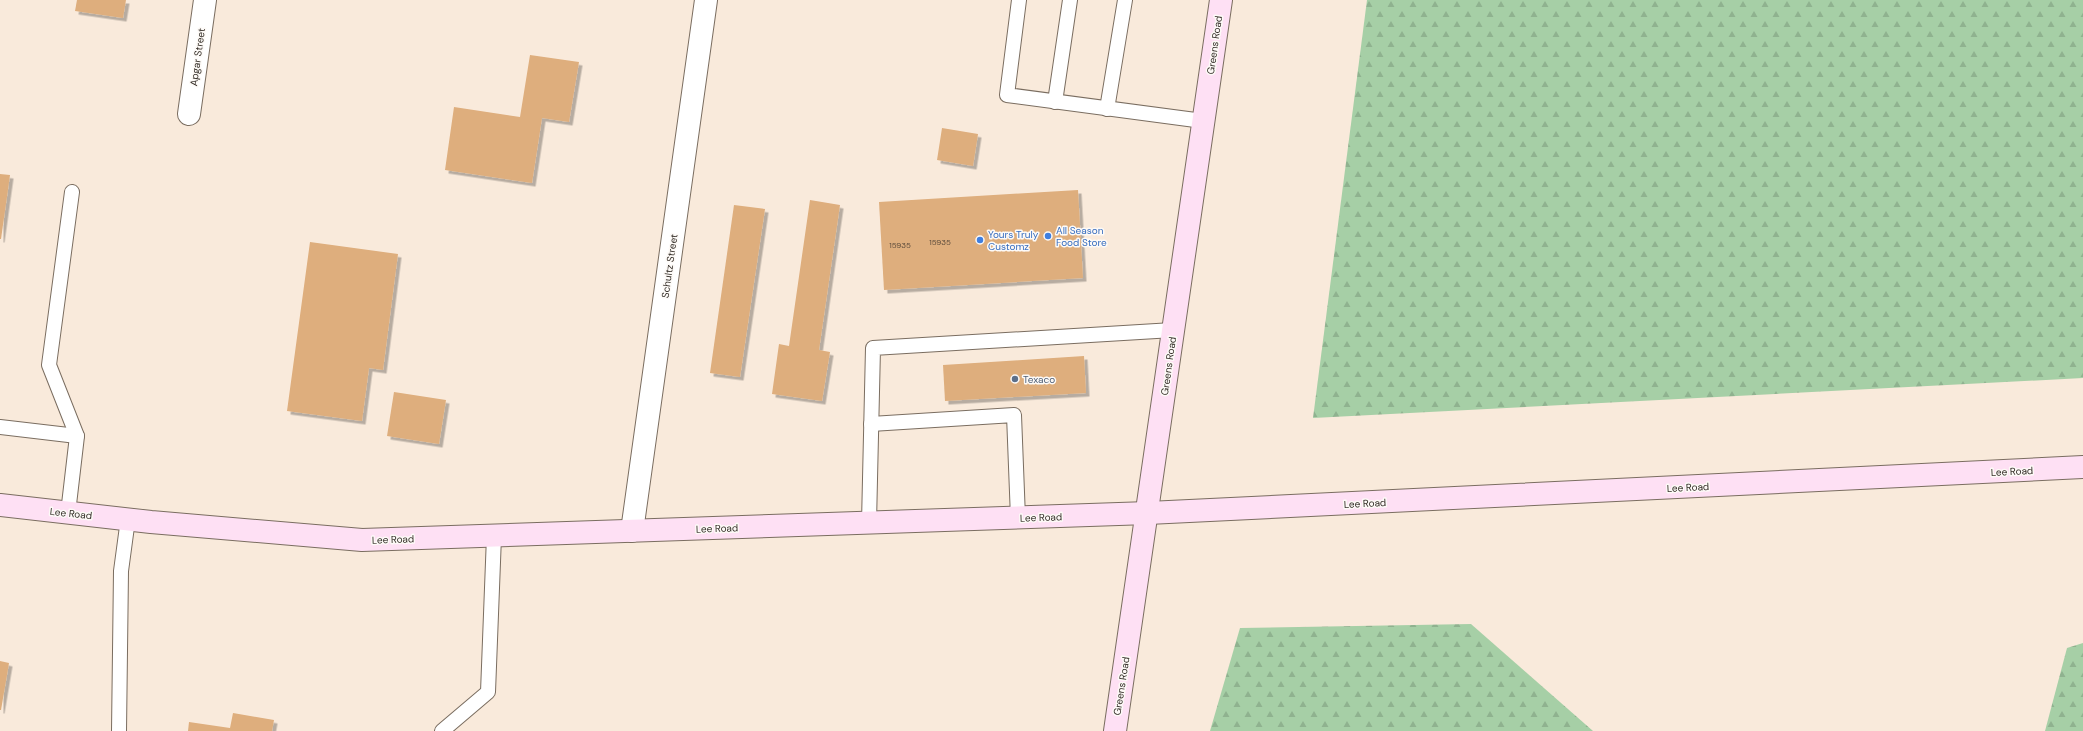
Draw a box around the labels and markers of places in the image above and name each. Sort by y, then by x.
place label: All Season Food Store [1056,224,1107,249]
place label: Yours Truly Customz [988,228,1039,253]
marker: All Season Food Store [1043,231,1053,241]
marker: Yours Truly Customz [975,235,985,245]
place label: Texaco [1023,373,1055,386]
marker: Texaco [1010,374,1020,384]

